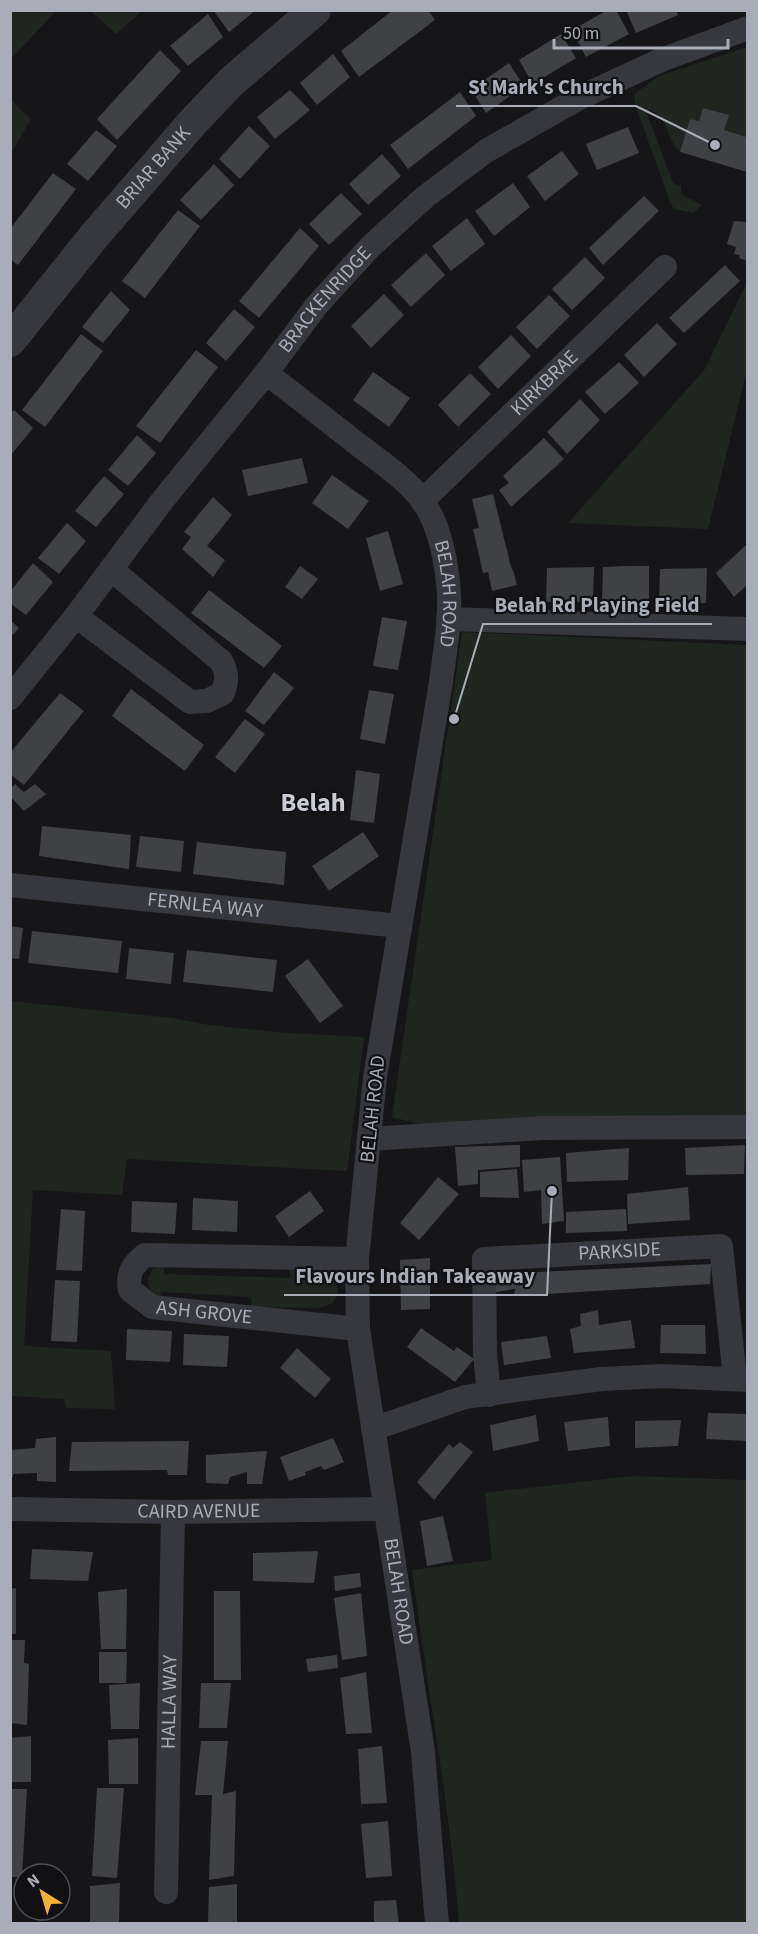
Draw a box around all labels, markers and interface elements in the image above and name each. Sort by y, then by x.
scale bar [554,12,728,50]
text: 50 m [563,21,599,46]
callout: St Mark's Church [456,67,636,106]
text: St Mark's Church [468,72,624,102]
street label: BRIAR BANK [109,120,198,215]
street label: BRACKENRIDGE [272,240,378,359]
street label: KIRKBRAE [504,344,585,422]
street label: BELAH ROAD [427,537,463,649]
callout: Belah Rd Playing Field [483,585,712,624]
text: Belah Rd Playing Field [494,590,700,620]
district label: Belah [280,784,346,821]
street label: FERNLEA WAY [146,886,264,926]
street label: BELAH ROAD [353,1054,393,1164]
street label: PARKSIDE [577,1235,662,1268]
callout: Flavours Indian Takeaway [284,1256,547,1295]
text: Flavours Indian Takeaway [295,1261,535,1291]
street label: ASH GROVE [155,1294,254,1332]
street label: CAIRD AVENUE [137,1497,261,1526]
street label: BELAH ROAD [376,1536,420,1647]
street label: HALLA WAY [155,1654,184,1749]
north arrow [12,1862,72,1922]
text: N [23,1869,44,1893]

